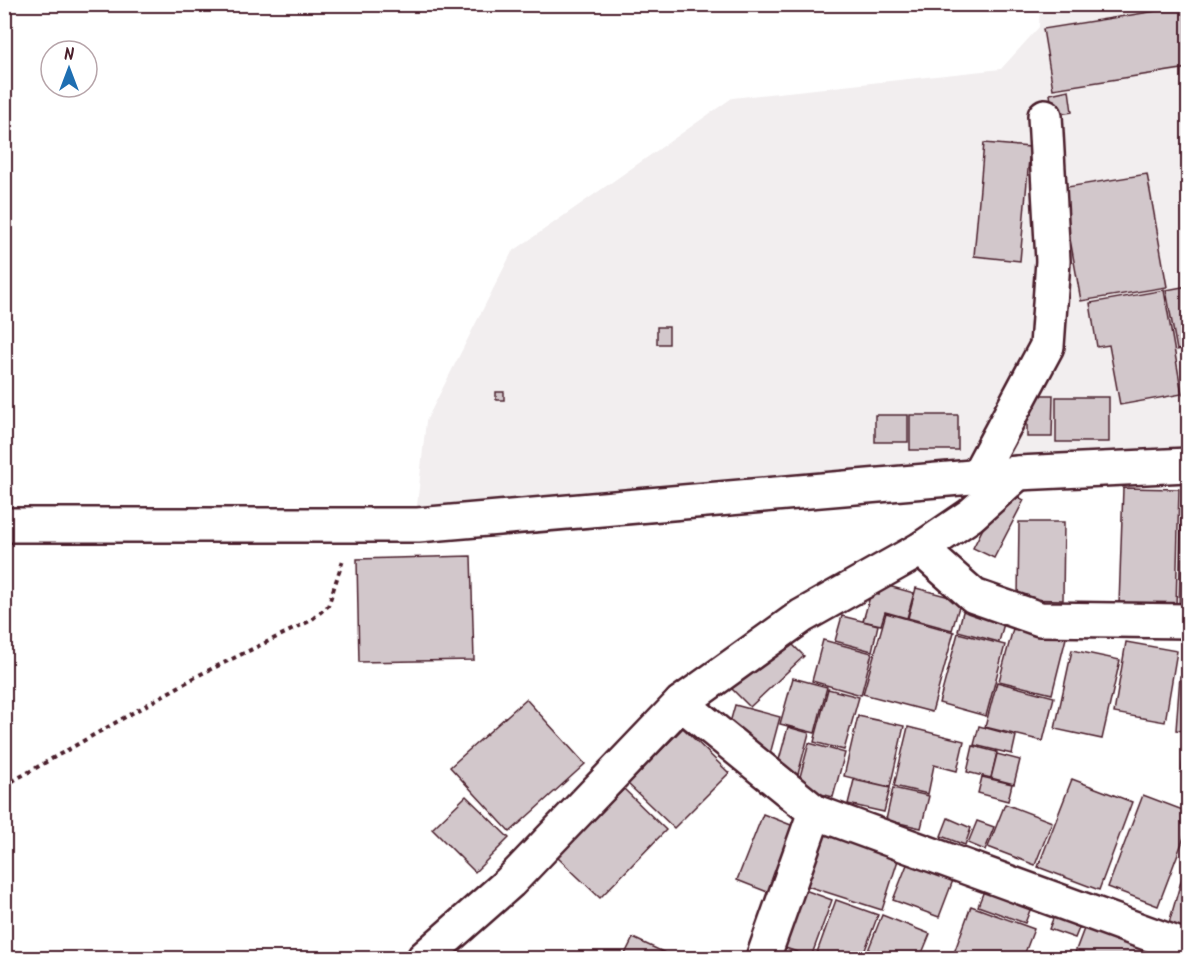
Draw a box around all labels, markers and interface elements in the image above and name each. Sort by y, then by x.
north arrow [39,39,99,99]
text: N [64,43,74,68]

